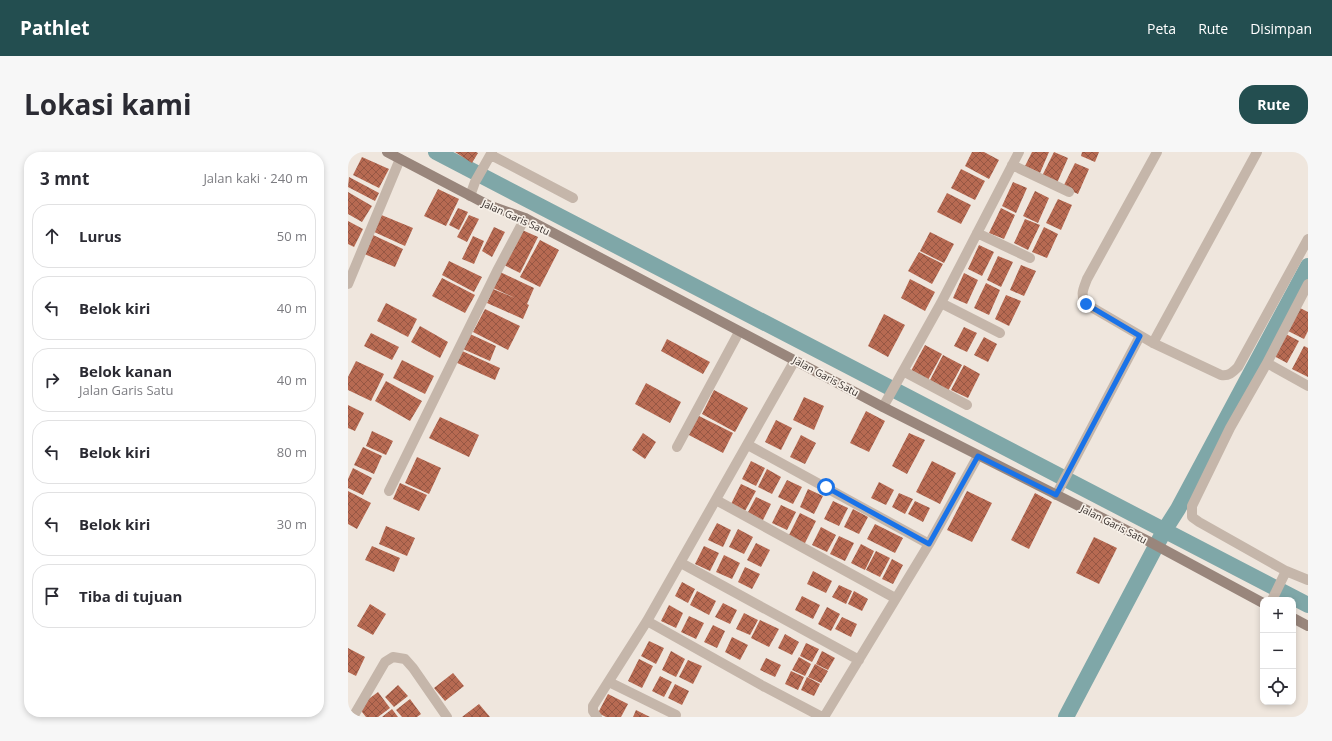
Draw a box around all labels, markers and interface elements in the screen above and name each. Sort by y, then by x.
text: Pathlet [20,15,89,41]
text: Peta [1147,19,1176,38]
text: Rute [1198,19,1228,38]
text: Disimpan [1250,19,1312,38]
text: Lokasi kami [24,85,191,123]
button: Rute [1239,85,1308,124]
text: 3 mnt [40,167,89,190]
text: Jalan kaki · 240 m [203,169,308,187]
street label: Jalan Garis Satu [479,195,552,238]
icon: ahead [41,225,63,247]
text: Lurus [79,226,121,246]
text: 50 m [277,227,307,245]
route end [1077,295,1095,313]
icon: left [41,297,63,319]
text: Belok kiri [79,298,150,318]
text: 40 m [277,299,307,317]
street label: Jalan Garis Satu [790,352,861,399]
text: Belok kanan [79,361,172,381]
icon: right [41,369,63,391]
text: 40 m [277,371,307,389]
text: Jalan Garis Satu [79,381,173,399]
icon: left [41,441,63,463]
text: Belok kiri [79,442,150,462]
text: 80 m [277,443,307,461]
route start [817,478,835,496]
street label: Jalan Garis Satu [1078,501,1150,547]
icon: left [41,513,63,535]
text: Belok kiri [79,514,150,534]
text: 30 m [277,515,307,533]
icon: arrive [41,585,63,607]
text: Tiba di tujuan [79,586,182,606]
map controls [1260,597,1296,705]
button: + [1260,597,1296,633]
button: − [1260,633,1296,669]
button: locate [1260,669,1296,705]

